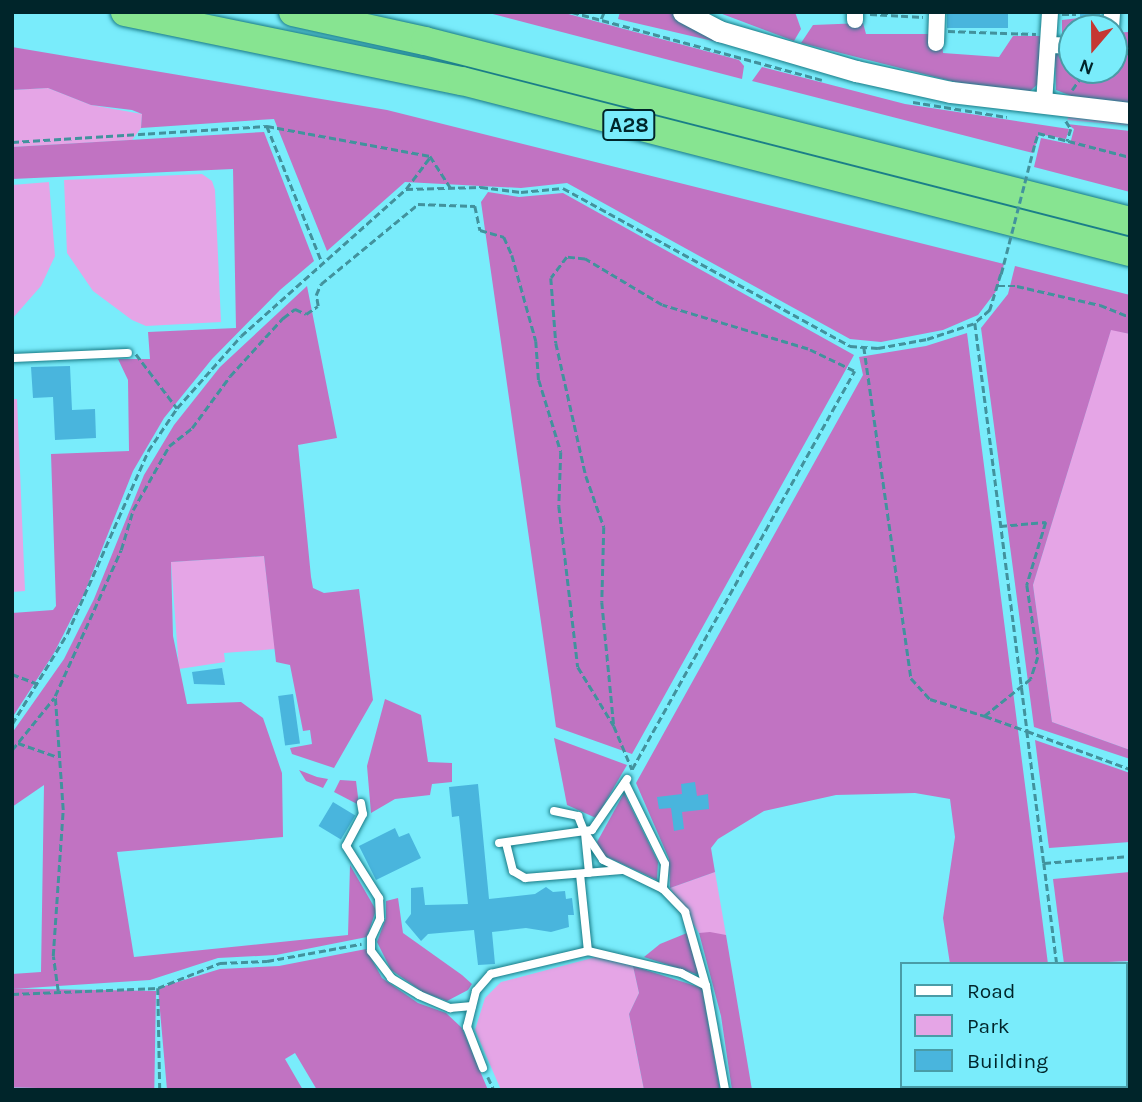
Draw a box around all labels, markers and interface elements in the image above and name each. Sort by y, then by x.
north arrow [1058,14,1128,84]
text: N [1076,54,1097,80]
road number: A28 [601,108,657,142]
legend [900,962,1128,1088]
text: Road [967,979,1015,1003]
text: Park [967,1014,1010,1038]
text: Building [967,1049,1048,1073]

